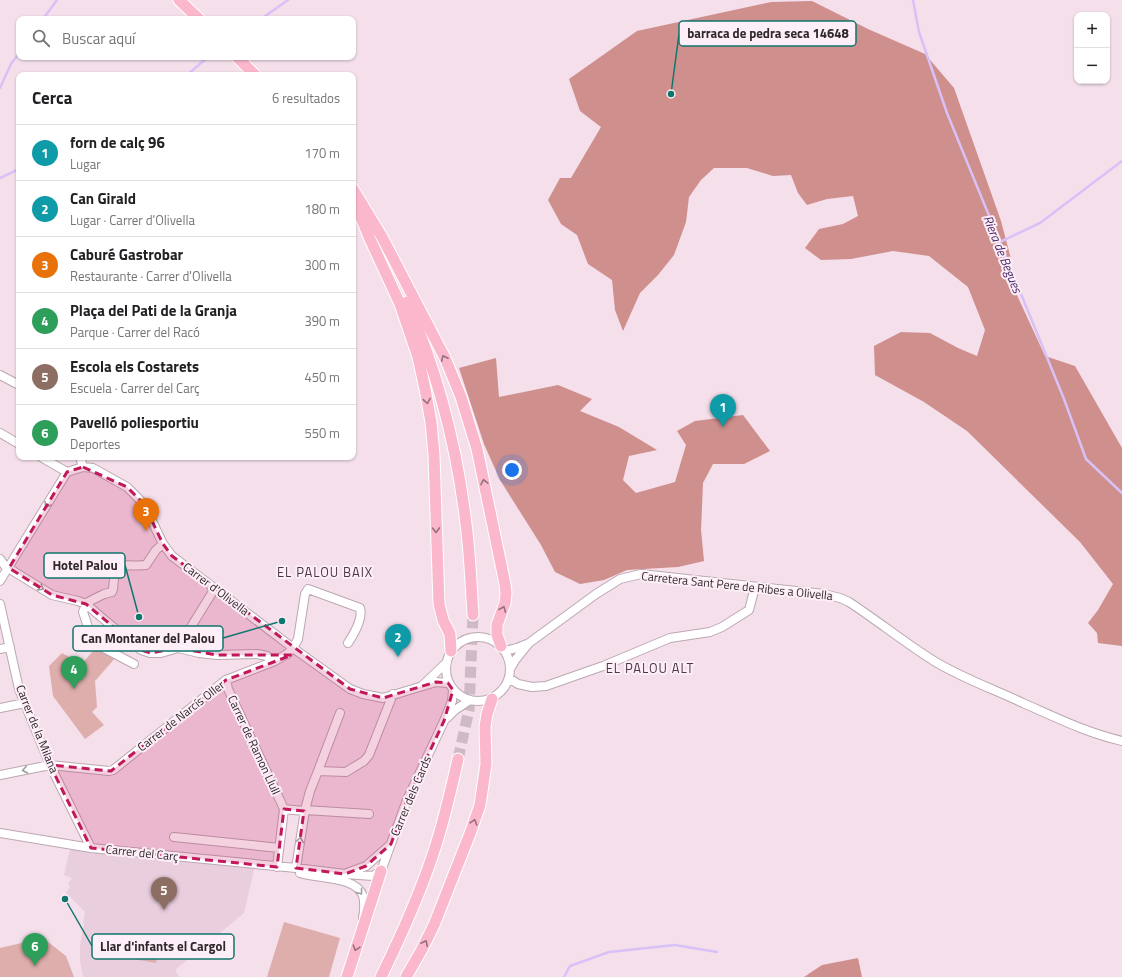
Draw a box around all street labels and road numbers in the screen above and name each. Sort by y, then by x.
street label: Carrer d'Olivella [179,557,254,620]
street label: Carretera Sant Pere de Ribes a Olivella [640,566,834,605]
street label: Carrer de Narcís Oller [133,675,229,756]
street label: Carrer de la Milana [11,682,64,776]
street label: Carrer de Ramon Llull [223,692,286,798]
street label: Carrer dels Cards [385,752,436,839]
street label: Carrer del Carç [105,839,179,866]

